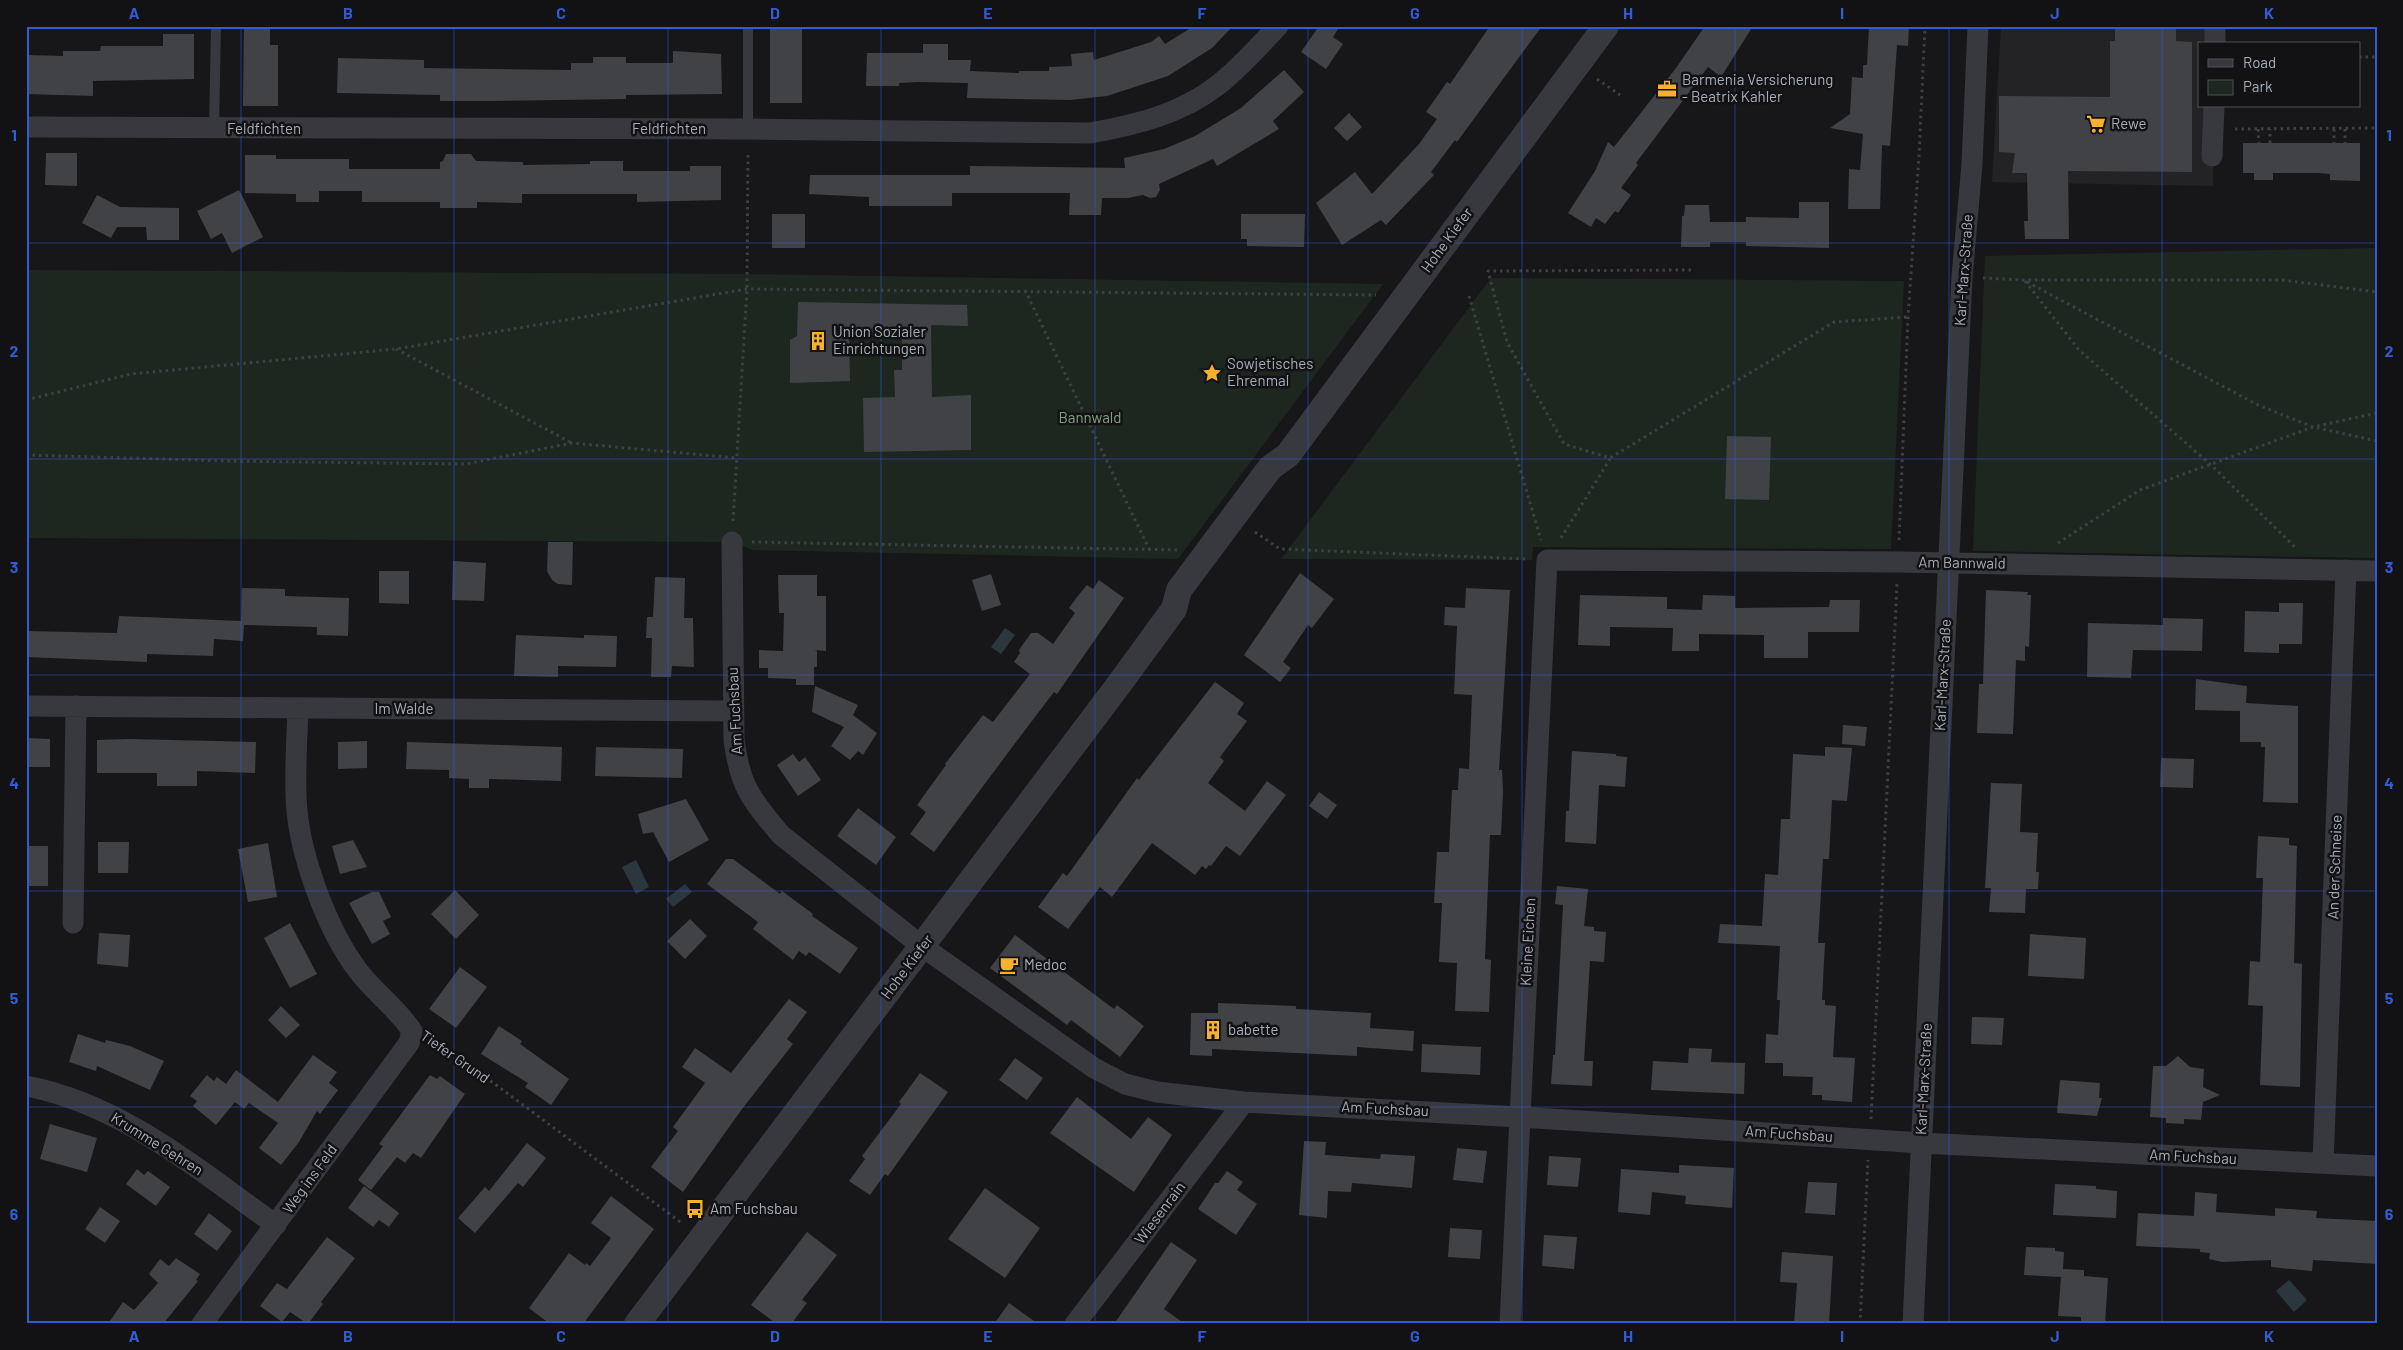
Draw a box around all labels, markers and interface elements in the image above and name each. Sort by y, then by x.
text: A [129,3,140,22]
text: B [343,3,353,22]
text: C [556,3,566,22]
text: D [770,3,780,22]
text: E [983,3,993,22]
text: F [1198,3,1207,22]
text: G [1410,3,1420,22]
text: H [1623,3,1633,22]
text: I [1840,3,1844,22]
text: J [2050,3,2060,22]
text: K [2264,3,2274,22]
legend [2198,42,2360,108]
text: Road [2243,53,2276,71]
place label: Barmenia Versicherung - Beatrix Kahler [1682,70,1833,105]
text: Park [2243,77,2273,95]
office icon: Barmenia Versicherung - Beatrix Kahler [1656,78,1678,100]
supermarket icon: Rewe [2085,113,2107,135]
place label: Rewe [2111,114,2147,132]
street label: Feldfichten [227,119,301,137]
street label: Feldfichten [632,119,706,137]
text: 1 [11,125,17,144]
text: 1 [2386,125,2392,144]
street label: Hohe Kiefer [1417,203,1476,275]
street label: Karl-Marx-Straße [1950,213,1976,326]
place label: Union Sozialer Einrichtungen [833,322,926,357]
building icon: Union Sozialer Einrichtungen [807,330,829,352]
text: 2 [10,341,19,360]
text: 2 [2385,341,2394,360]
place label: Sowjetisches Ehrenmal [1227,354,1313,389]
place icon: Sowjetisches Ehrenmal [1201,362,1223,384]
park label: Bannwald [1059,408,1121,426]
street label: Am Bannwald [1918,552,2006,572]
text: 3 [10,557,18,576]
text: 3 [2385,557,2393,576]
street label: Karl-Marx-Straße [1930,619,1954,731]
street label: Am Fuchsbau [723,667,745,755]
street label: Im Walde [374,699,434,717]
text: 4 [9,773,19,792]
text: 4 [2384,773,2394,792]
street label: An der Schneise [2323,814,2345,919]
street label: Kleine Eichen [1516,897,1538,986]
street label: Hohe Kiefer [876,930,937,1002]
cafe icon: Medoc [998,954,1020,976]
place label: Medoc [1024,955,1067,973]
text: 5 [10,988,19,1007]
text: 5 [2385,988,2394,1007]
building icon: babette [1202,1019,1224,1041]
place label: babette [1228,1020,1279,1038]
street label: Karl-Marx-Straße [1911,1023,1935,1135]
street label: Tiefer Grund [418,1026,494,1086]
street label: Am Fuchsbau [1341,1097,1429,1119]
street label: Krumme Gehren [108,1108,207,1179]
street label: Am Fuchsbau [1745,1121,1834,1145]
street label: Weg ins Feld [278,1140,340,1217]
street label: Am Fuchsbau [2149,1145,2237,1167]
street label: Wiesenrain [1130,1178,1188,1247]
bus stop icon: Am Fuchsbau [684,1198,706,1220]
place label: Am Fuchsbau [710,1199,798,1217]
text: 6 [10,1204,19,1223]
text: 6 [2385,1204,2394,1223]
text: A [129,1326,140,1345]
text: B [343,1326,353,1345]
text: C [556,1326,566,1345]
text: D [770,1326,780,1345]
text: E [983,1326,993,1345]
text: F [1198,1326,1207,1345]
text: G [1410,1326,1420,1345]
text: H [1623,1326,1633,1345]
text: I [1840,1326,1844,1345]
text: J [2050,1326,2060,1345]
text: K [2264,1326,2274,1345]

